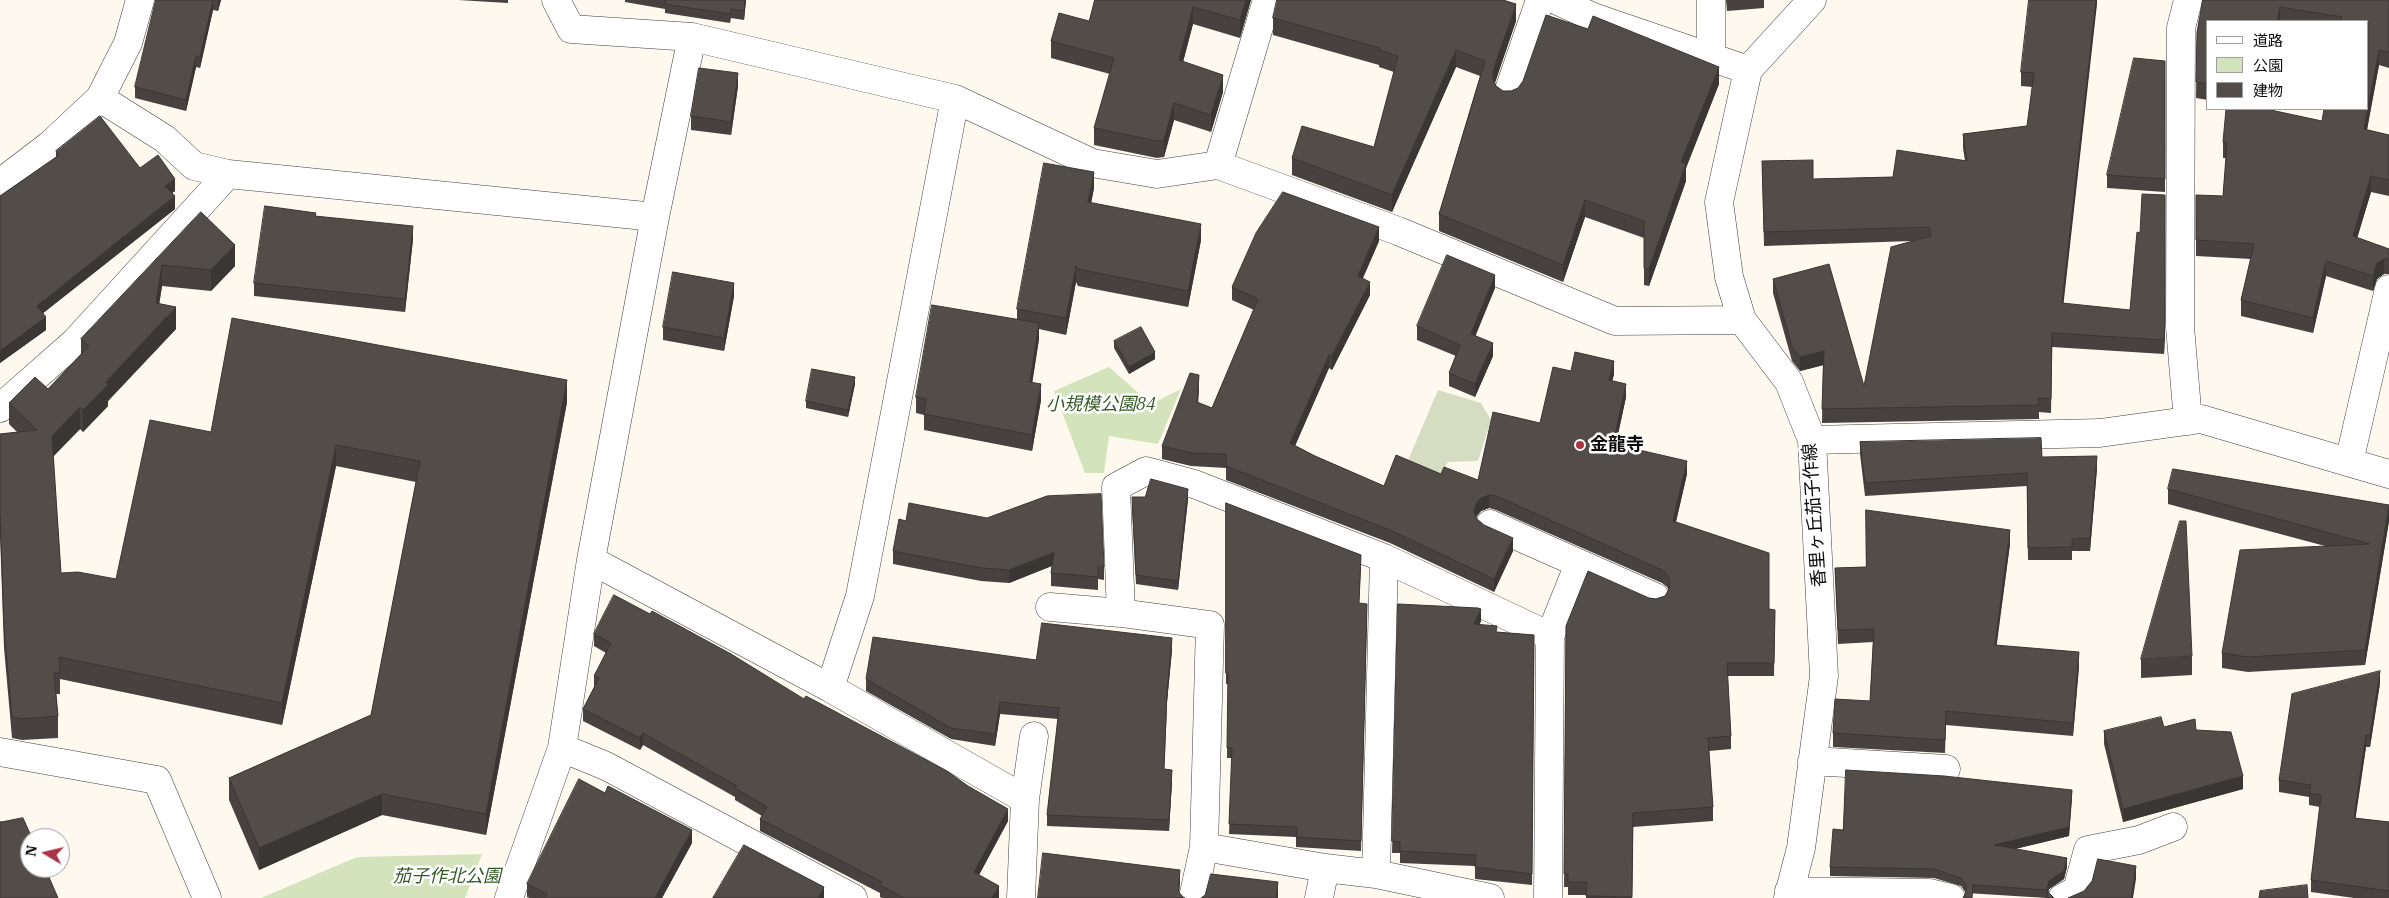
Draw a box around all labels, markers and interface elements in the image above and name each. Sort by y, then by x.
legend [2206,20,2369,110]
text: 道路 [2253,31,2283,50]
text: 公園 [2253,56,2283,75]
text: 建物 [2253,81,2283,100]
park label: 小規模公園84 [1046,394,1156,416]
place label: 金龍寺 [1590,434,1644,456]
marker: 金龍寺 [1574,439,1586,451]
street label: 香里ヶ丘茄子作線 [1799,442,1831,588]
north arrow [20,828,70,878]
text: N [21,844,41,858]
park label: 茄子作北公園 [393,866,501,888]

